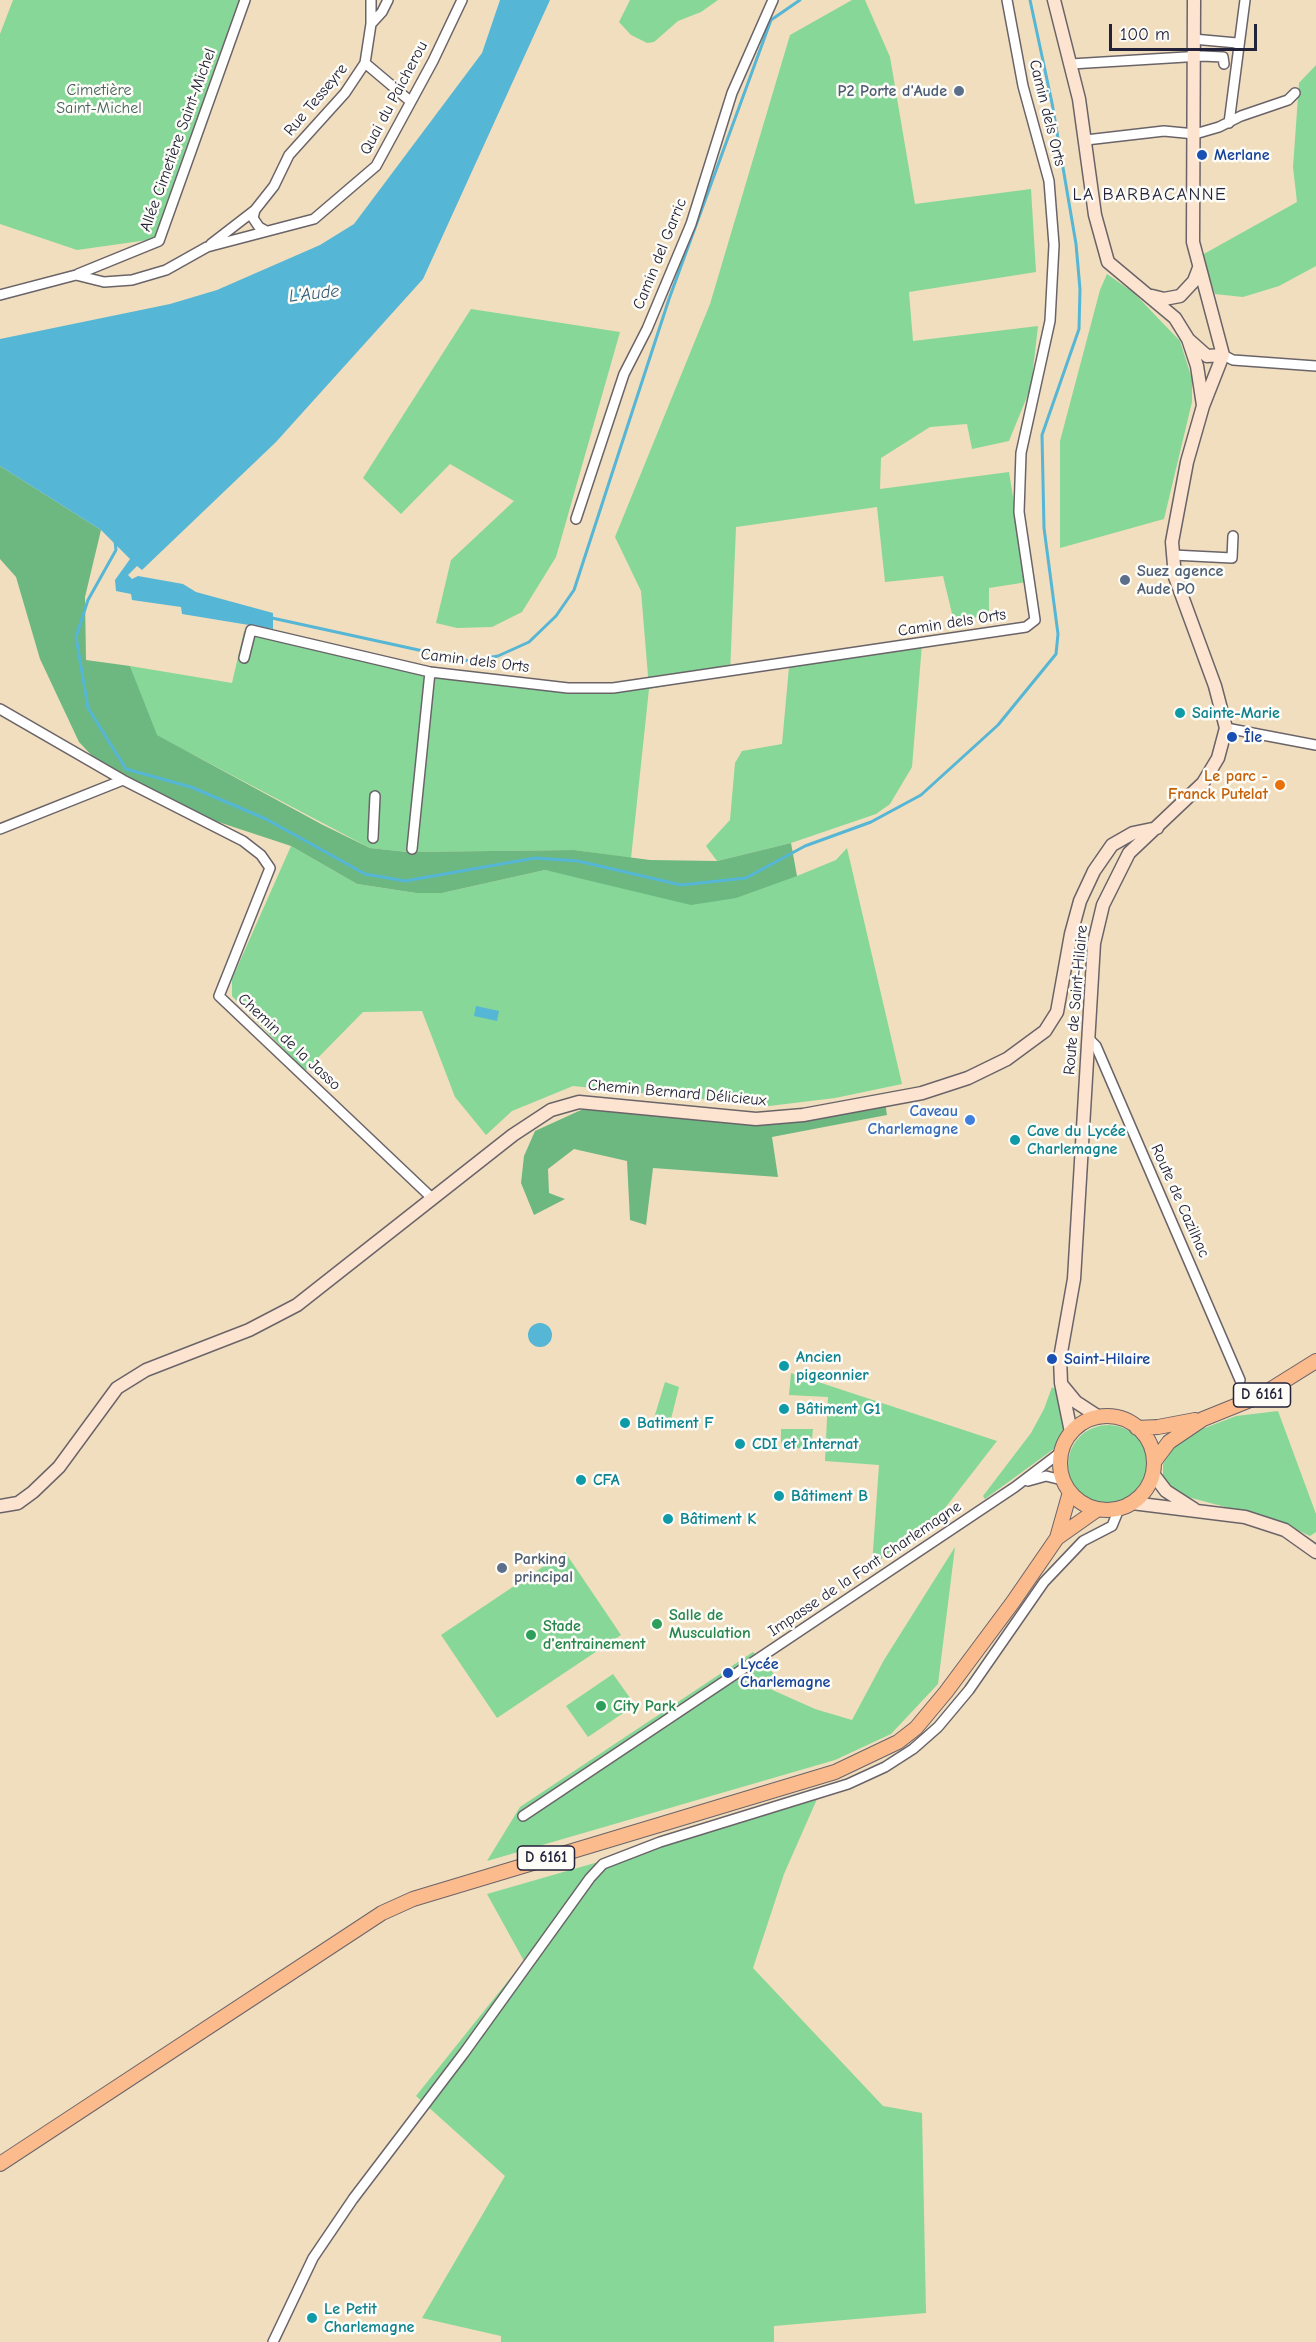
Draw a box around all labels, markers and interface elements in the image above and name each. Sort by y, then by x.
scale bar [1112,12,1260,50]
text: 100 m [1120,24,1170,45]
street label: Quai du Paicherou [356,38,432,158]
street label: Allée Cimetière Saint-Michel [136,46,220,234]
street label: Camin dels Orts [1024,58,1070,168]
street label: Rue Tesseyre [280,60,352,140]
park label: Cimetière Saint-Michel [56,80,142,118]
place label: P2 Porte d'Aude [838,81,947,101]
marker: P2 Porte d'Aude [952,84,966,98]
place label: Merlane [1214,145,1270,165]
marker: Merlane [1195,148,1209,162]
district label: LA BARBACANNE [1073,184,1227,206]
street label: Camin del Garric [629,196,691,312]
water label: L'Aude [288,281,340,307]
place label: Suez agence Aude PO [1137,561,1223,599]
marker: Suez agence Aude PO [1118,573,1132,587]
street label: Camin dels Orts [897,605,1007,641]
street label: Camin dels Orts [420,645,530,677]
place label: Sainte-Marie [1192,703,1280,723]
marker: Sainte-Marie [1173,706,1187,720]
place label: Île [1244,727,1262,747]
marker: Île [1225,730,1239,744]
place label: Le parc - Franck Putelat [1168,766,1268,804]
marker: Le parc - Franck Putelat [1273,778,1287,792]
street label: Route de Saint-Hilaire [1060,924,1092,1076]
street label: Chemin de la Jasso [234,989,344,1095]
street label: Chemin Bernard Délicieux [587,1076,767,1110]
place label: Caveau Charlemagne [868,1101,958,1139]
marker: Caveau Charlemagne [963,1113,977,1127]
place label: Cave du Lycée Charlemagne [1027,1121,1126,1159]
marker: Cave du Lycée Charlemagne [1008,1133,1022,1147]
street label: Route de Cazilhac [1146,1141,1214,1261]
place label: Ancien pigeonnier [796,1347,869,1385]
place label: Saint-Hilaire [1064,1349,1150,1369]
marker: Saint-Hilaire [1045,1352,1059,1366]
marker: Ancien pigeonnier [777,1359,791,1373]
road number: D 6161 [1234,1383,1290,1407]
place label: Bâtiment G1 [796,1399,881,1419]
marker: Bâtiment G1 [777,1402,791,1416]
place label: Batiment F [637,1413,714,1433]
marker: Batiment F [618,1416,632,1430]
place label: CDI et Internat [752,1434,859,1454]
marker: CDI et Internat [733,1437,747,1451]
place label: CFA [593,1470,620,1490]
marker: CFA [574,1473,588,1487]
place label: Bâtiment B [791,1486,868,1506]
marker: Bâtiment B [772,1489,786,1503]
street label: Impasse de la Font Charlemagne [765,1497,965,1641]
place label: Bâtiment K [680,1509,756,1529]
marker: Bâtiment K [661,1512,675,1526]
place label: Parking principal [514,1549,573,1587]
marker: Parking principal [495,1561,509,1575]
place label: Salle de Musculation [669,1605,751,1643]
place label: Stade d'entrainement [543,1616,645,1654]
marker: Salle de Musculation [650,1617,664,1631]
marker: Stade d'entrainement [524,1628,538,1642]
place label: Lycée Charlemagne [740,1654,830,1692]
marker: Lycée Charlemagne [721,1666,735,1680]
place label: City Park [613,1696,676,1716]
marker: City Park [594,1699,608,1713]
road number: D 6161 [518,1846,574,1870]
place label: Le Petit Charlemagne [324,2299,414,2337]
marker: Le Petit Charlemagne [305,2311,319,2325]

